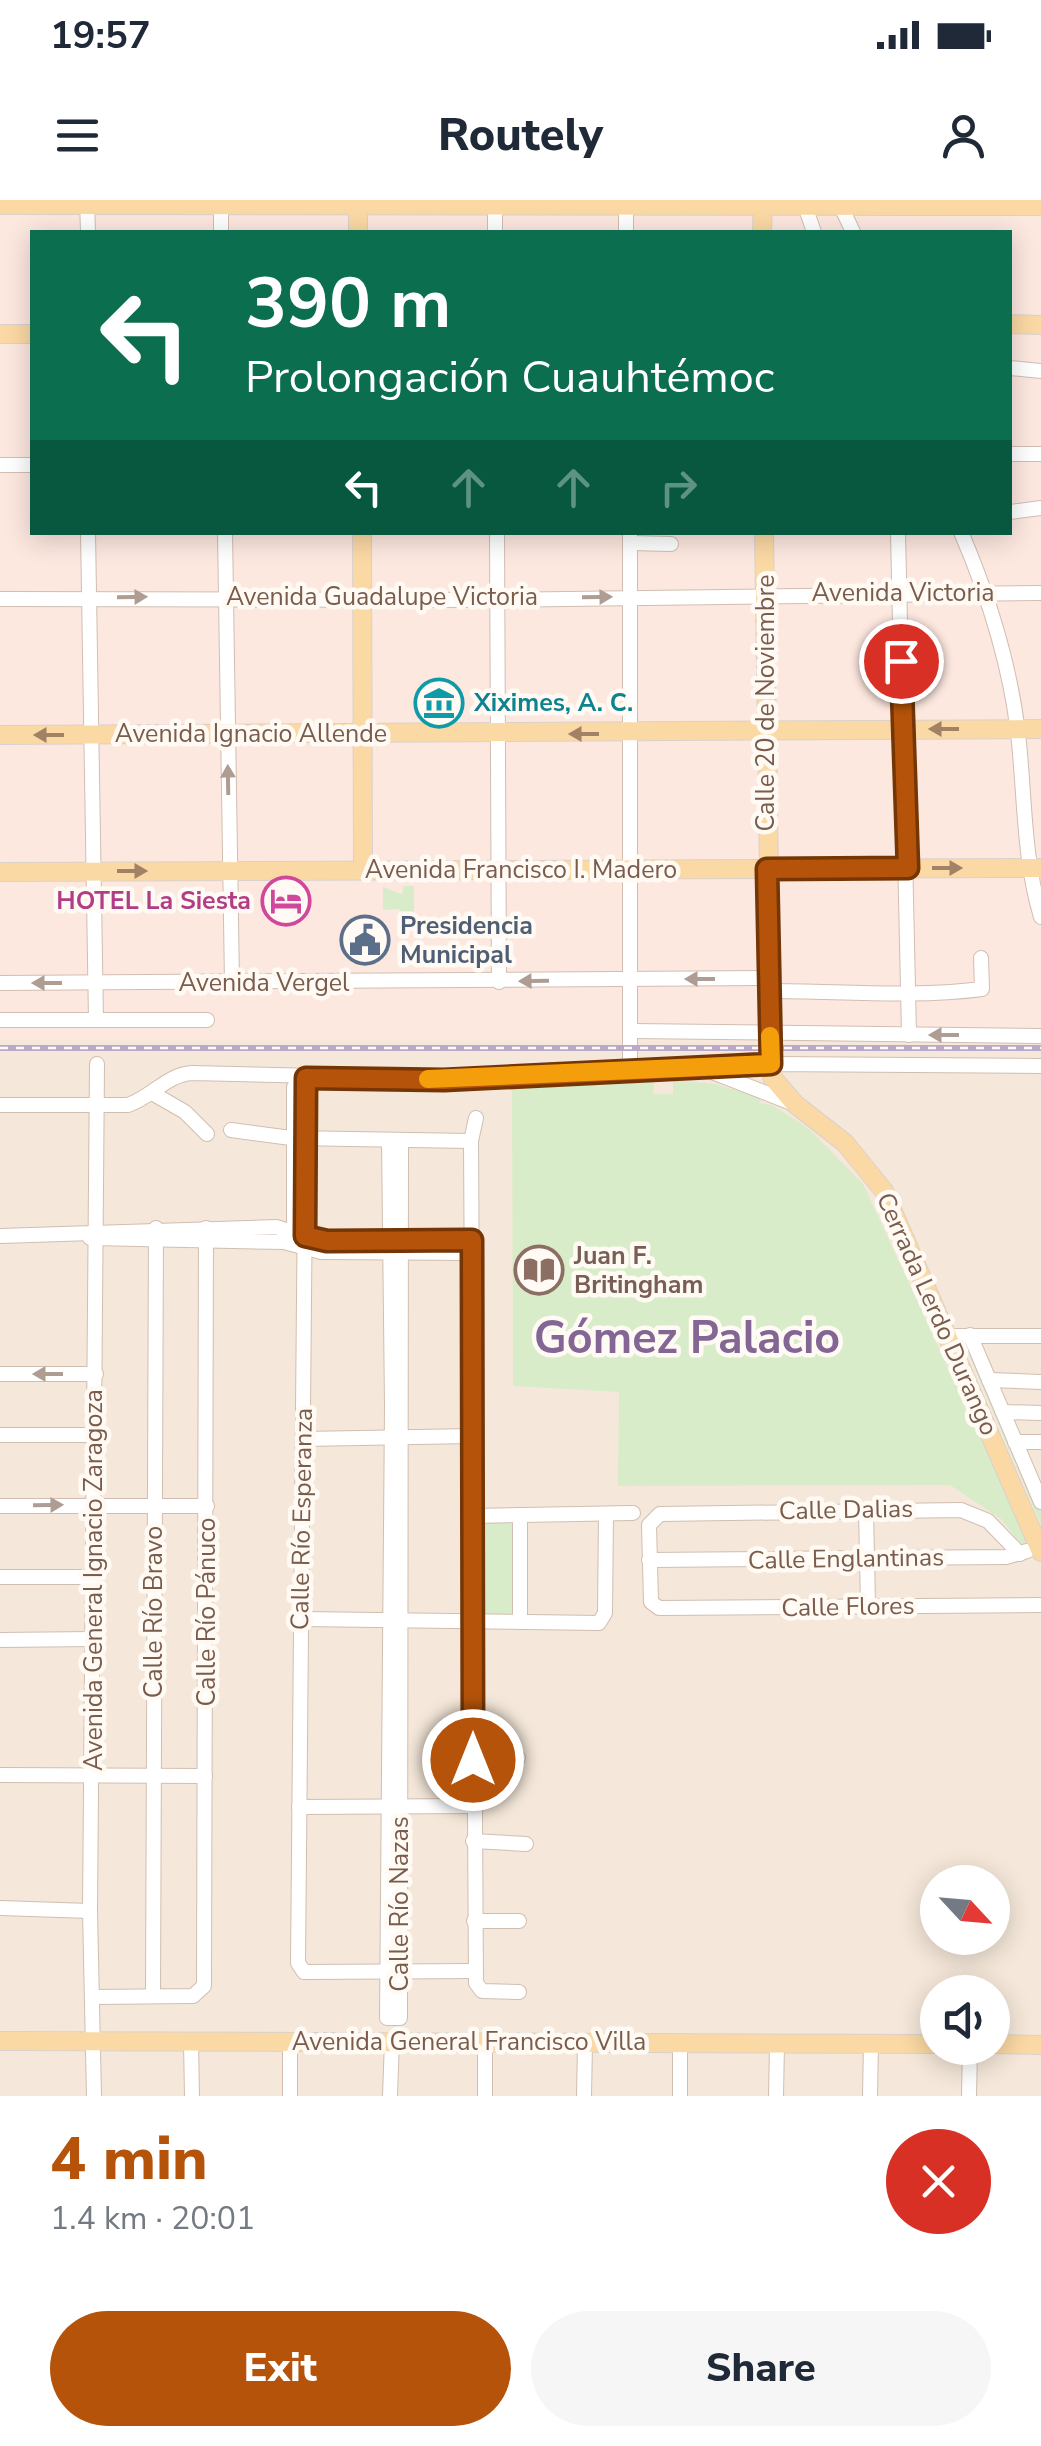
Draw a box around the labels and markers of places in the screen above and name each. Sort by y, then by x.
pin [859,619,944,704]
museum icon: Xiximes, A. C. [413,677,465,729]
place label: Xiximes, A. C. [473,686,633,720]
hotel icon: HOTEL La Siesta [260,875,312,927]
place label: HOTEL La Siesta [56,884,251,918]
place label: Presidencia Municipal [400,909,533,972]
public building icon: Presidencia Municipal [339,914,391,966]
place label: Juan F. Britingham [573,1239,703,1302]
library icon: Juan F. Britingham [513,1244,565,1296]

